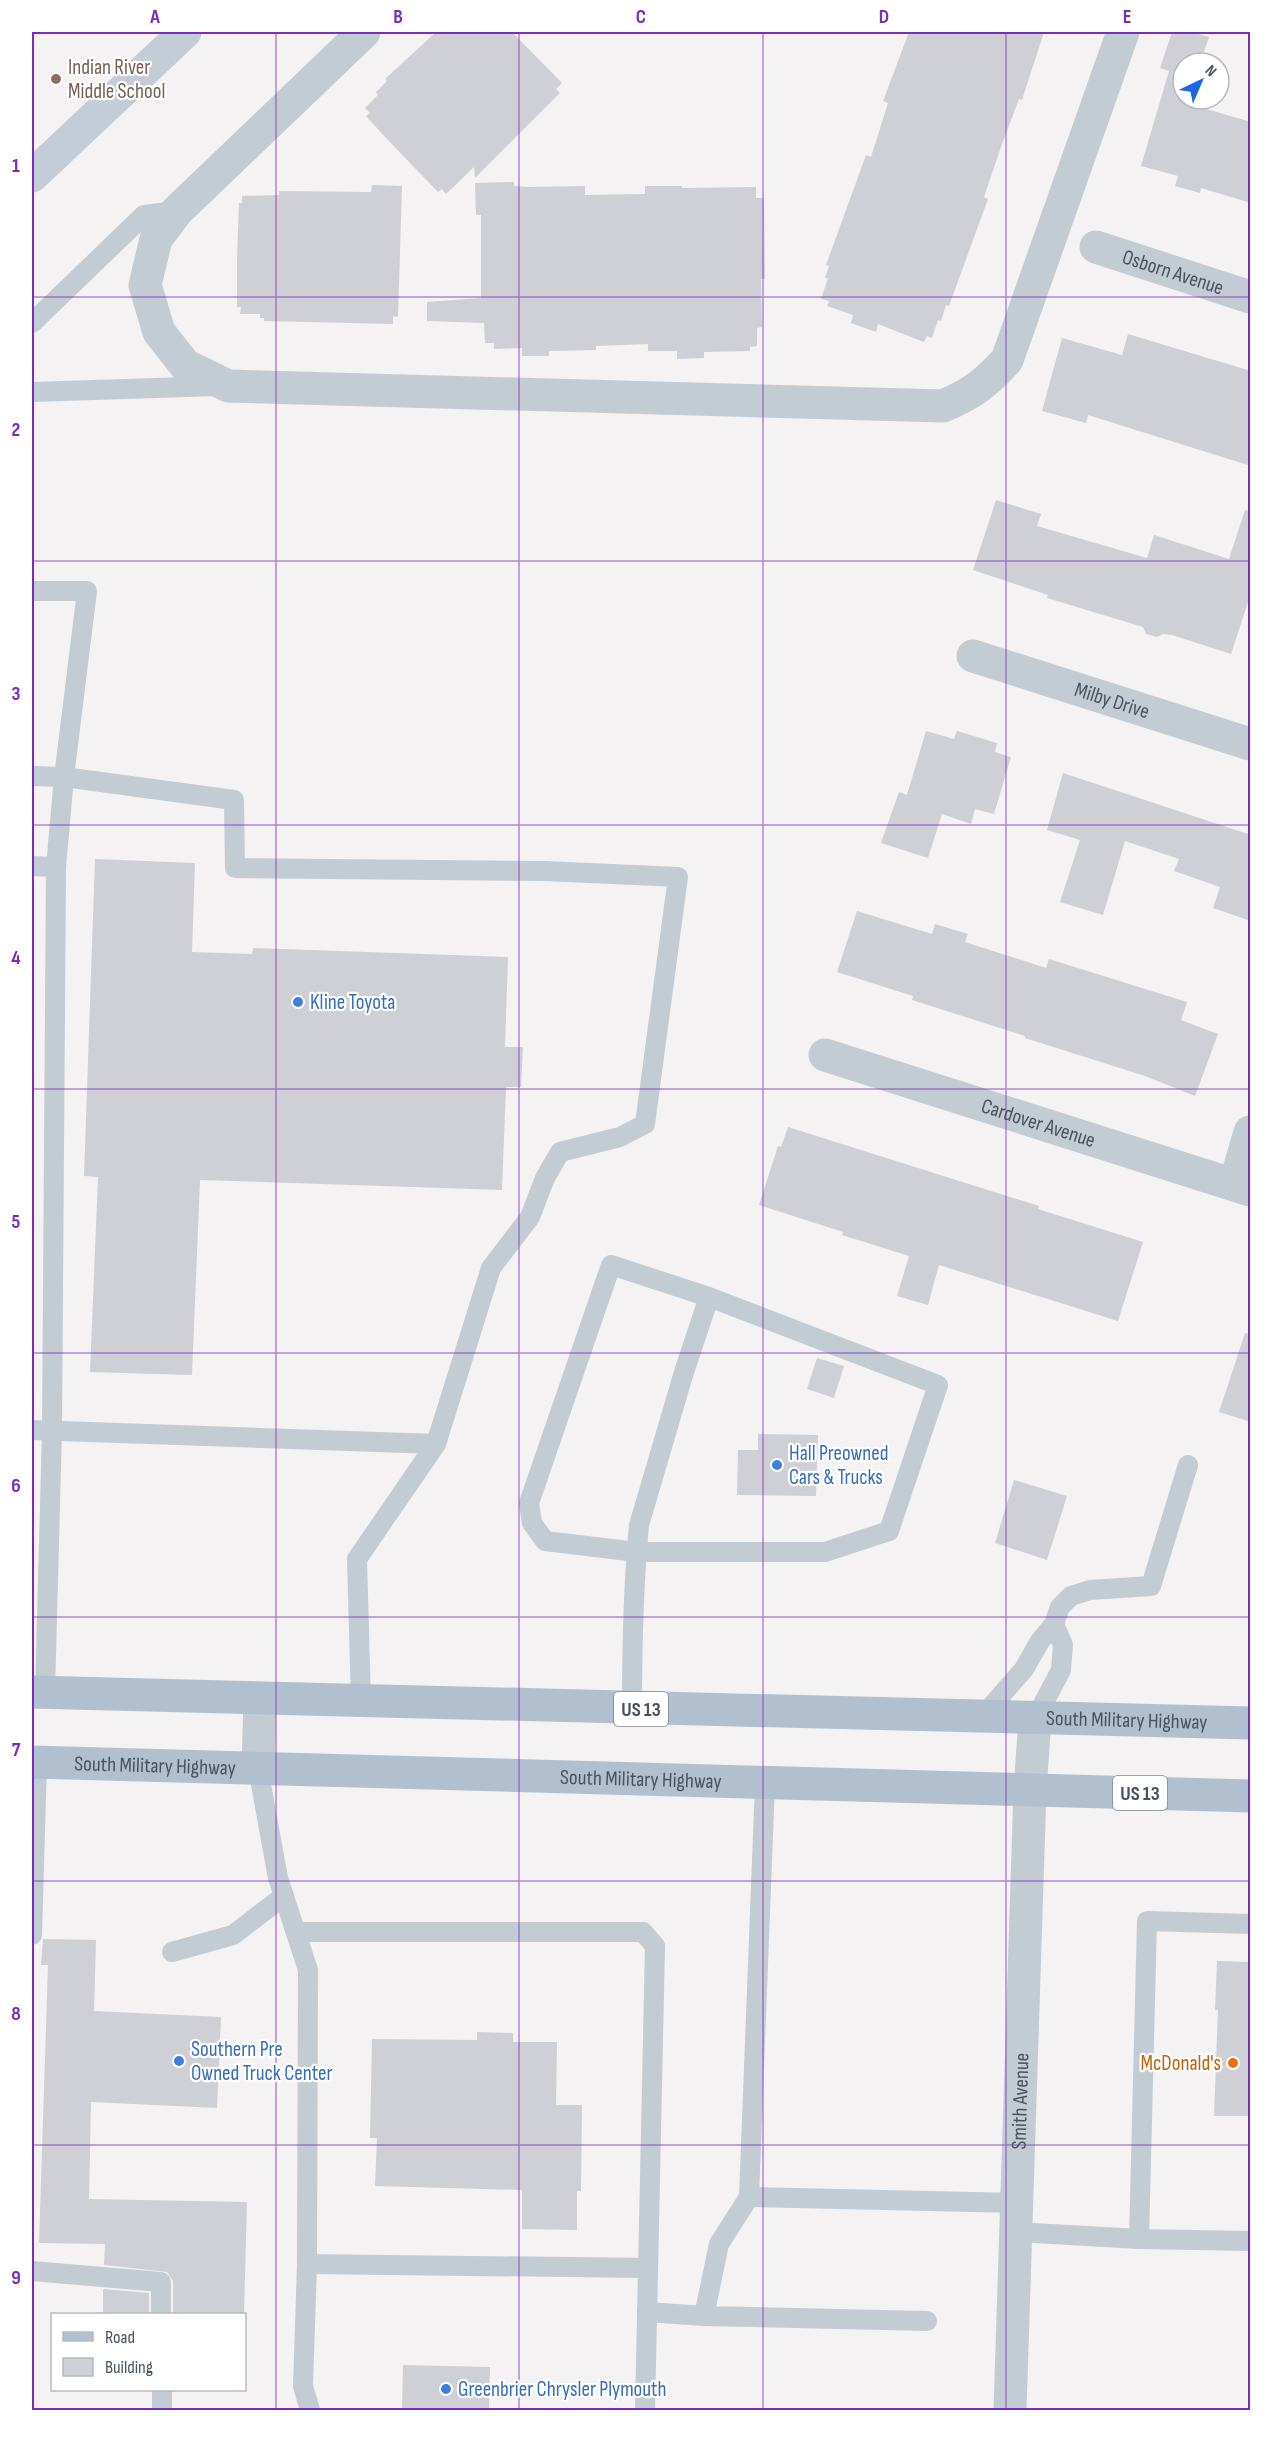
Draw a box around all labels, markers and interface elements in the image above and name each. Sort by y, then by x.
text: A [149,5,160,29]
text: B [393,5,403,29]
text: C [636,5,646,29]
text: D [879,5,889,29]
text: E [1123,5,1131,29]
north arrow [1171,51,1231,111]
place label: Indian River Middle School [68,55,165,104]
text: N [1201,61,1220,81]
marker: Indian River Middle School [49,72,63,86]
text: 1 [12,154,20,178]
street label: Osborn Avenue [1119,244,1227,301]
text: 2 [12,418,20,442]
street label: Milby Drive [1072,677,1152,724]
text: 3 [12,682,21,706]
text: 4 [11,946,21,970]
place label: Kline Toyota [310,990,395,1015]
marker: Kline Toyota [291,995,305,1009]
street label: Cardover Avenue [978,1093,1098,1153]
text: 5 [12,1210,21,1234]
place label: Hall Preowned Cars & Trucks [789,1441,889,1490]
marker: Hall Preowned Cars & Trucks [770,1458,784,1472]
text: 6 [11,1474,21,1498]
road number: US 13 [614,1692,668,1726]
street label: South Military Highway [1046,1706,1208,1735]
text: 7 [12,1738,21,1762]
street label: South Military Highway [74,1751,236,1781]
street label: South Military Highway [560,1765,722,1794]
road number: US 13 [1113,1776,1167,1810]
text: 8 [11,2002,21,2026]
place label: Southern Pre Owned Truck Center [191,2037,332,2086]
place label: McDonald's [1141,2051,1221,2076]
street label: Smith Avenue [1006,2053,1035,2150]
marker: Southern Pre Owned Truck Center [172,2054,186,2068]
marker: McDonald's [1226,2056,1240,2070]
text: 9 [11,2266,21,2290]
legend [51,2313,246,2391]
text: Road [105,2327,135,2348]
text: Building [105,2357,153,2378]
place label: Greenbrier Chrysler Plymouth [458,2377,667,2402]
marker: Greenbrier Chrysler Plymouth [439,2382,453,2396]

